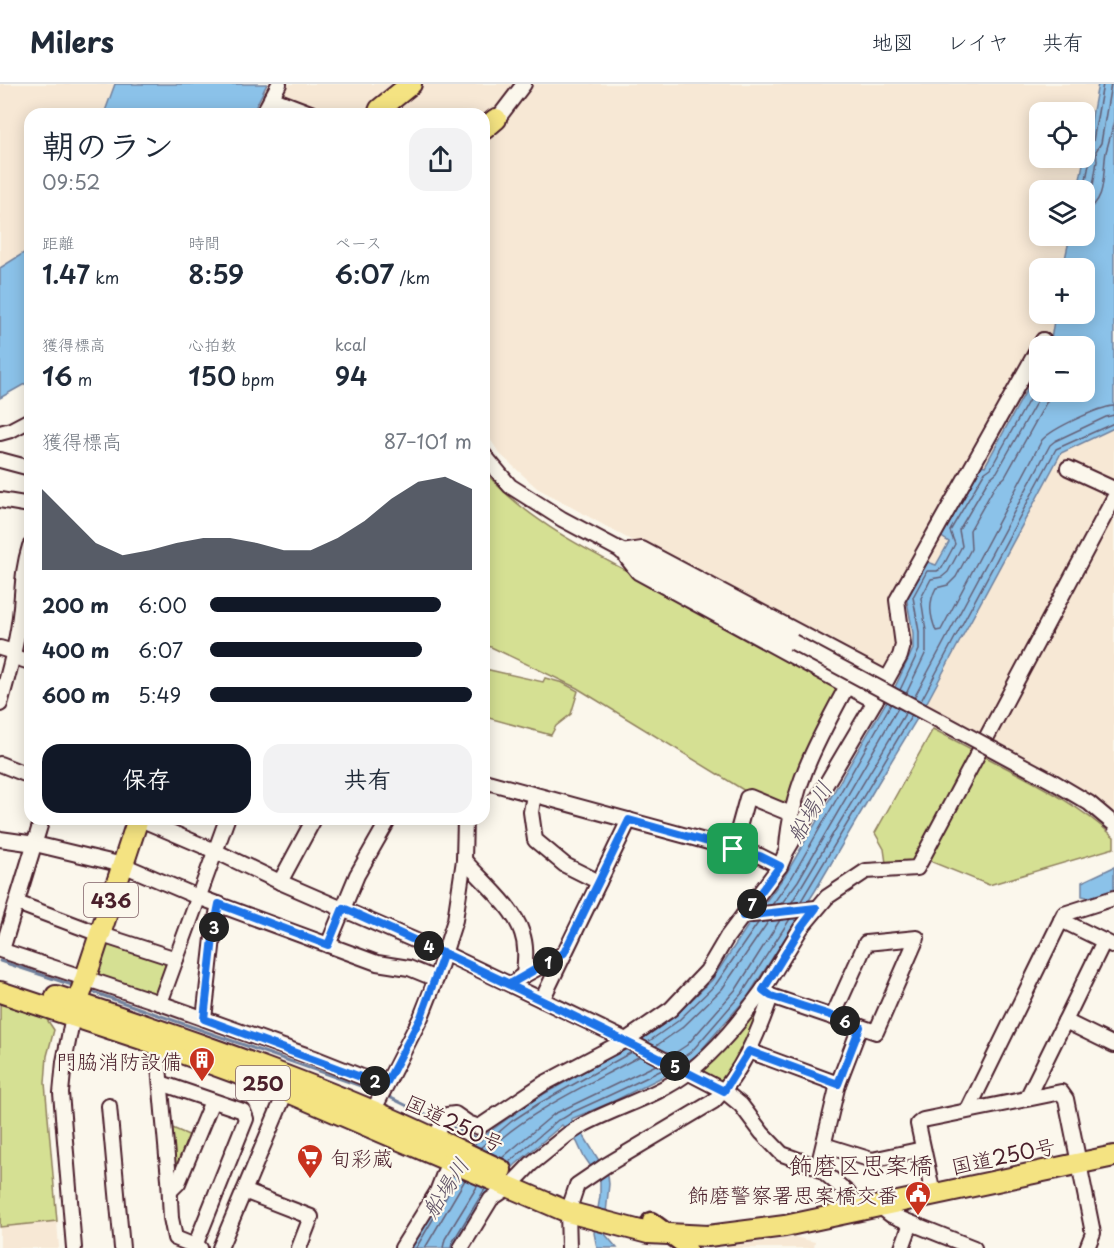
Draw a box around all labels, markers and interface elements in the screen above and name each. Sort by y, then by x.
text: Milers [30,20,114,63]
text: 地図 [872,25,914,57]
text: レイヤ [947,25,1009,57]
text: 共有 [1042,25,1084,57]
map controls [1029,102,1095,402]
button: locate [1029,102,1095,168]
text: 朝のラン [42,119,174,169]
button: share [409,128,472,191]
text: 09:52 [42,167,100,197]
button: layers [1029,180,1095,246]
text: 距離 [42,230,74,254]
text: 時間 [188,230,220,254]
text: ペース [335,230,382,254]
text: 1.47 [42,254,90,293]
text: 8:59 [188,254,244,293]
text: 6:07 [335,254,394,293]
button: + [1029,258,1095,324]
text: km [90,265,119,289]
text: /km [394,265,430,289]
text: 獲得標高 [42,332,106,356]
text: 心拍数 [188,332,236,356]
text: kcal [335,332,367,356]
button: − [1029,336,1095,402]
text: 16 [42,356,72,395]
text: 150 [188,356,236,395]
text: 94 [335,356,368,395]
text: m [72,367,92,391]
text: bpm [236,367,275,391]
text: 獲得標高 [42,426,122,456]
text: 87–101 m [384,426,472,456]
text: 200 m [42,590,109,620]
text: 6:00 [138,590,187,620]
text: 400 m [42,635,110,665]
text: 6:07 [138,635,183,665]
text: 600 m [42,680,110,710]
text: 5:49 [138,680,181,710]
button: 保存 [42,744,251,813]
button: 共有 [263,744,472,813]
water label: 船場川 [777,774,839,848]
pin [707,823,758,874]
icon: arrive [716,832,749,865]
road number: 436 [84,883,138,917]
pin: 7 [737,889,767,919]
text: 7 [747,892,757,916]
pin: 3 [199,912,229,942]
text: 3 [209,915,219,939]
pin: 4 [414,931,444,961]
text: 4 [424,934,434,958]
pin: 1 [533,947,563,977]
text: 1 [544,950,552,974]
pin: 6 [830,1006,860,1036]
text: 6 [839,1009,851,1033]
place label: 門脇消防設備 [56,1044,182,1076]
building icon: 門脇消防設備 [187,1045,217,1083]
pin: 5 [660,1051,690,1081]
text: 5 [670,1054,680,1078]
road number: 250 [236,1066,290,1100]
pin: 2 [360,1066,390,1096]
text: 2 [369,1069,381,1093]
street label: 国道250号 [400,1085,510,1159]
street label: 国道250号 [948,1128,1058,1182]
place label: 旬彩蔵 [330,1141,393,1173]
supermarket icon: 旬彩蔵 [295,1142,325,1180]
district label: 飾磨区思案橋 [789,1146,933,1182]
water label: 船場川 [412,1150,476,1224]
place label: 飾磨警察署思案橋交番 [688,1178,898,1210]
public building icon: 飾磨警察署思案橋交番 [903,1179,933,1217]

